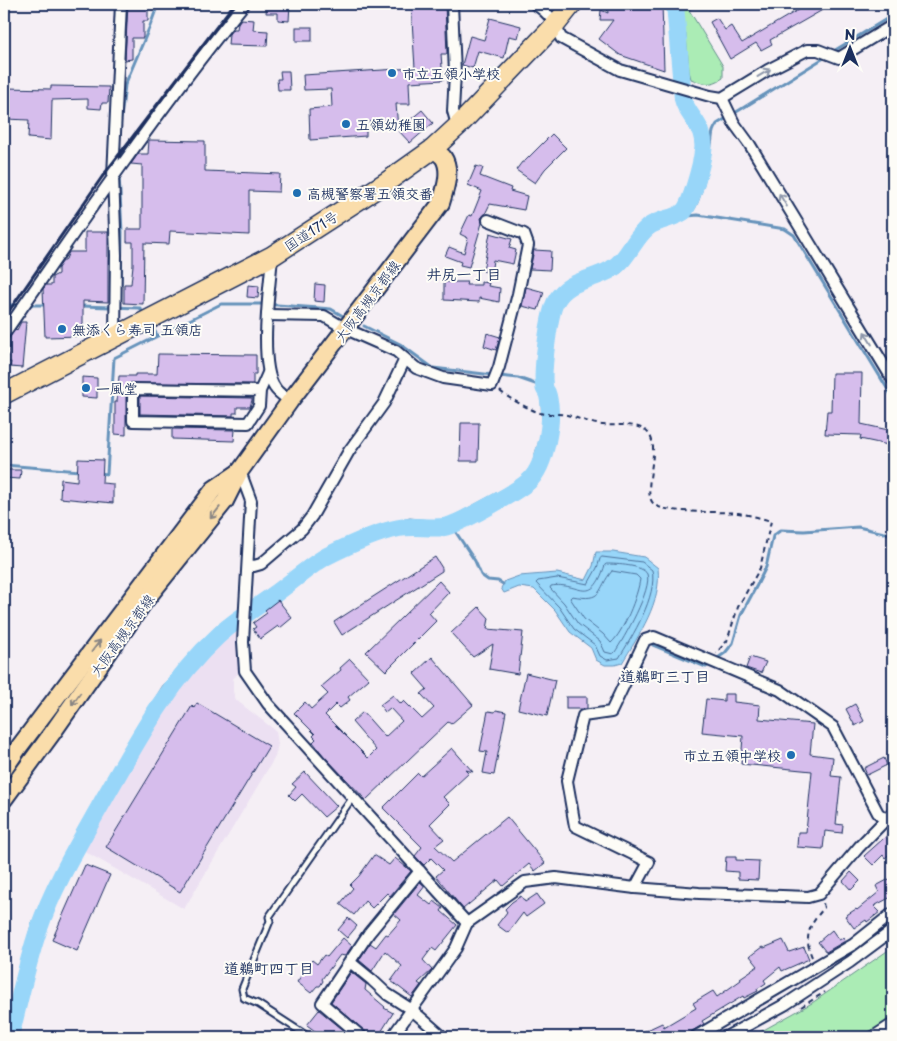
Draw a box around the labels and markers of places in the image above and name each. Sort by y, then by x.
place label: 市立五領小学校 [402,63,500,84]
marker: 市立五領小学校 [386,67,398,79]
place label: 五領幼稚園 [356,114,426,135]
marker: 五領幼稚園 [340,118,352,130]
place label: 高槻警察署五領交番 [307,183,433,204]
marker: 高槻警察署五領交番 [291,187,303,199]
place label: 無添くら寿司 五領店 [72,319,203,340]
marker: 無添くら寿司 五領店 [56,323,68,335]
place label: 一風堂 [96,378,138,399]
marker: 一風堂 [80,382,92,394]
place label: 市立五領中学校 [683,745,781,766]
marker: 市立五領中学校 [785,749,797,761]

